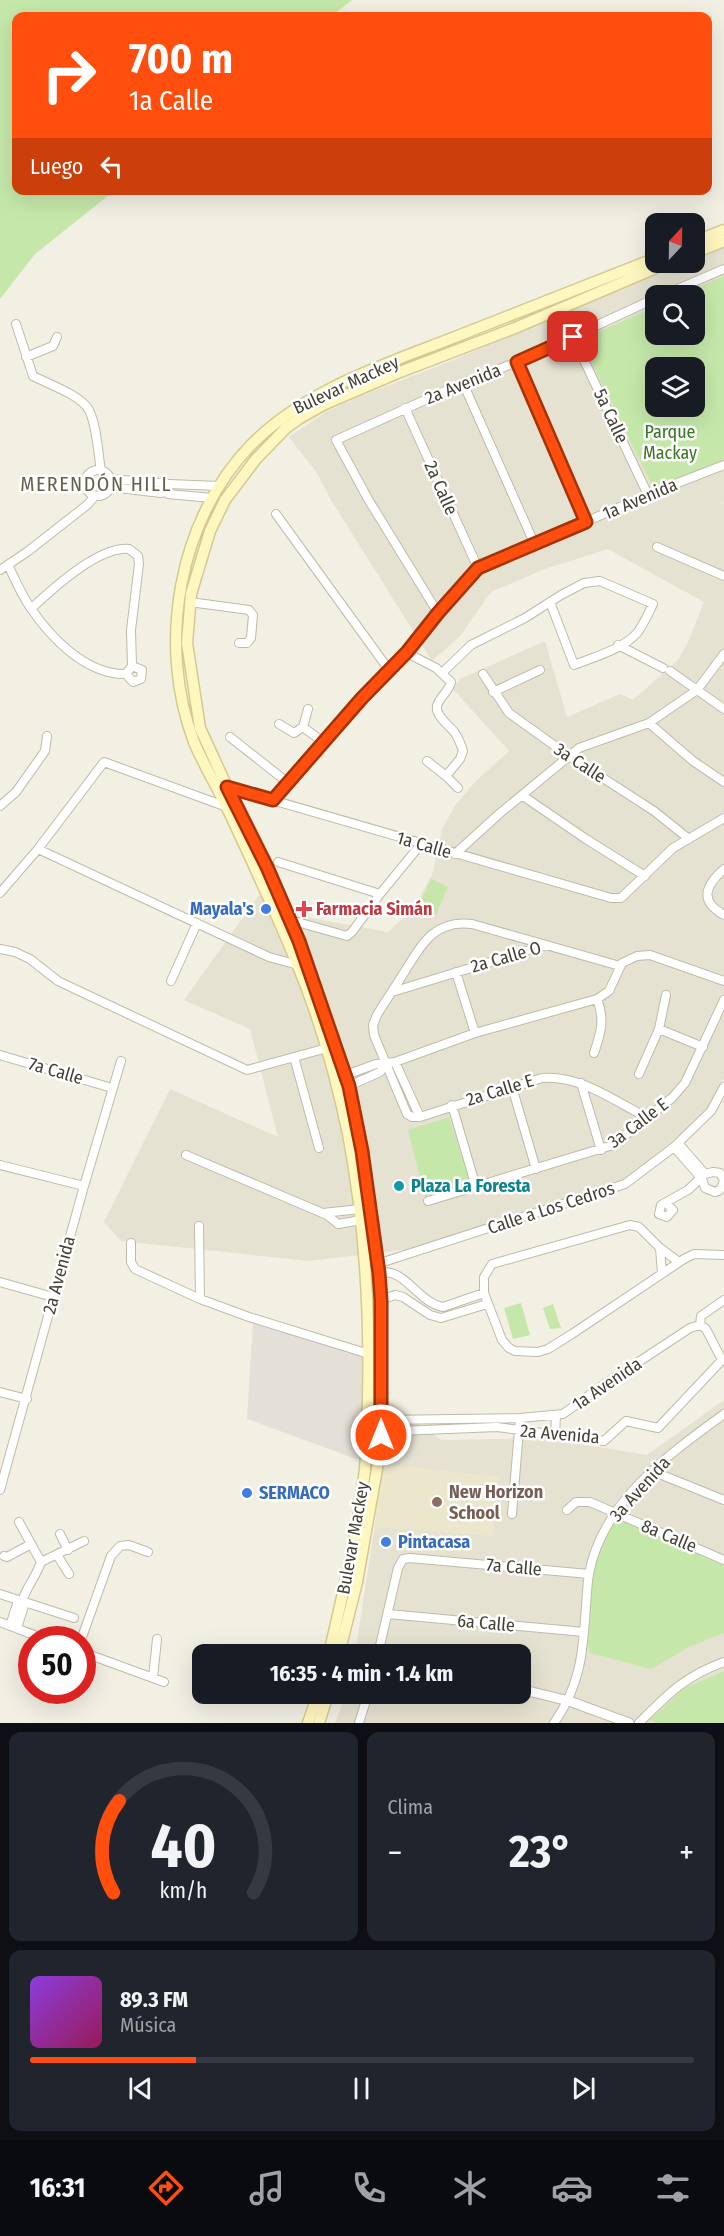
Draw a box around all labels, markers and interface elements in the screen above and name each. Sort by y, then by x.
text: 700 m [129,34,233,84]
icon: right [30,36,108,114]
text: 1a Calle [129,85,213,117]
icon: left [95,150,128,183]
text: Luego [30,153,83,180]
north arrow [645,213,705,273]
map controls [645,213,705,417]
button: search [645,285,705,345]
pin [547,311,598,362]
icon: arrive [556,320,589,353]
street label: Bulevar Mackey [290,351,402,419]
button: layers [645,357,705,417]
street label: 2a Avenida [422,359,504,409]
street label: 5a Calle [589,385,633,447]
park label: Parque Mackay [643,421,697,464]
street label: 2a Calle [419,458,463,518]
district label: MERENDÓN HILL [20,472,172,496]
street label: 1a Avenida [599,473,681,525]
street label: 3a Calle [550,738,610,788]
street label: 1a Calle [394,827,454,863]
place label: Mayala's [190,898,254,920]
place label: Farmacia Simán [316,898,432,920]
marker: Mayala's [259,902,273,916]
marker: Farmacia Simán [297,902,311,916]
street label: 2a Calle O [468,936,544,978]
street label: 7a Calle [26,1053,86,1089]
street label: 2a Calle E [464,1069,536,1111]
street label: 3a Calle E [604,1093,672,1153]
place label: Plaza La Foresta [411,1175,531,1197]
street label: Calle a Los Cedros [485,1177,618,1239]
marker: Plaza La Foresta [392,1179,406,1193]
street label: 2a Avenida [38,1234,80,1316]
street label: 1a Avenida [568,1353,646,1415]
position arrow [349,1403,413,1467]
street label: 2a Avenida [519,1420,601,1448]
street label: 3a Avenida [605,1452,675,1526]
street label: Bulevar Mackey [332,1480,374,1596]
place label: New Horizon School [449,1481,543,1524]
place label: SERMACO [259,1482,330,1504]
marker: SERMACO [240,1486,254,1500]
marker: New Horizon School [430,1495,444,1509]
street label: 8a Calle [638,1515,700,1557]
place label: Pintacasa [398,1531,470,1553]
marker: Pintacasa [379,1535,393,1549]
street label: 7a Calle [485,1554,543,1580]
street label: 6a Calle [456,1610,516,1636]
speed limit sign: 50 [18,1626,96,1704]
text: 16:35 · 4 min · 1.4 km [270,1660,453,1687]
text: Clima [388,1795,433,1819]
text: 40 [150,1809,216,1884]
text: 23° [509,1825,572,1879]
text: − [388,1833,402,1873]
text: + [679,1833,694,1873]
text: km/h [159,1879,207,1905]
text: 89.3 FM [120,1986,188,2013]
text: Música [120,2013,176,2037]
icon: previous [124,2072,157,2105]
icon: pause [345,2072,378,2105]
icon: next [567,2072,600,2105]
icon: directions [145,2167,187,2209]
icon: music [246,2167,288,2209]
icon: phone [348,2167,390,2209]
icon: climate [449,2167,491,2209]
icon: car [551,2167,593,2209]
icon: filters [652,2167,694,2209]
text: 16:31 [30,2172,86,2204]

